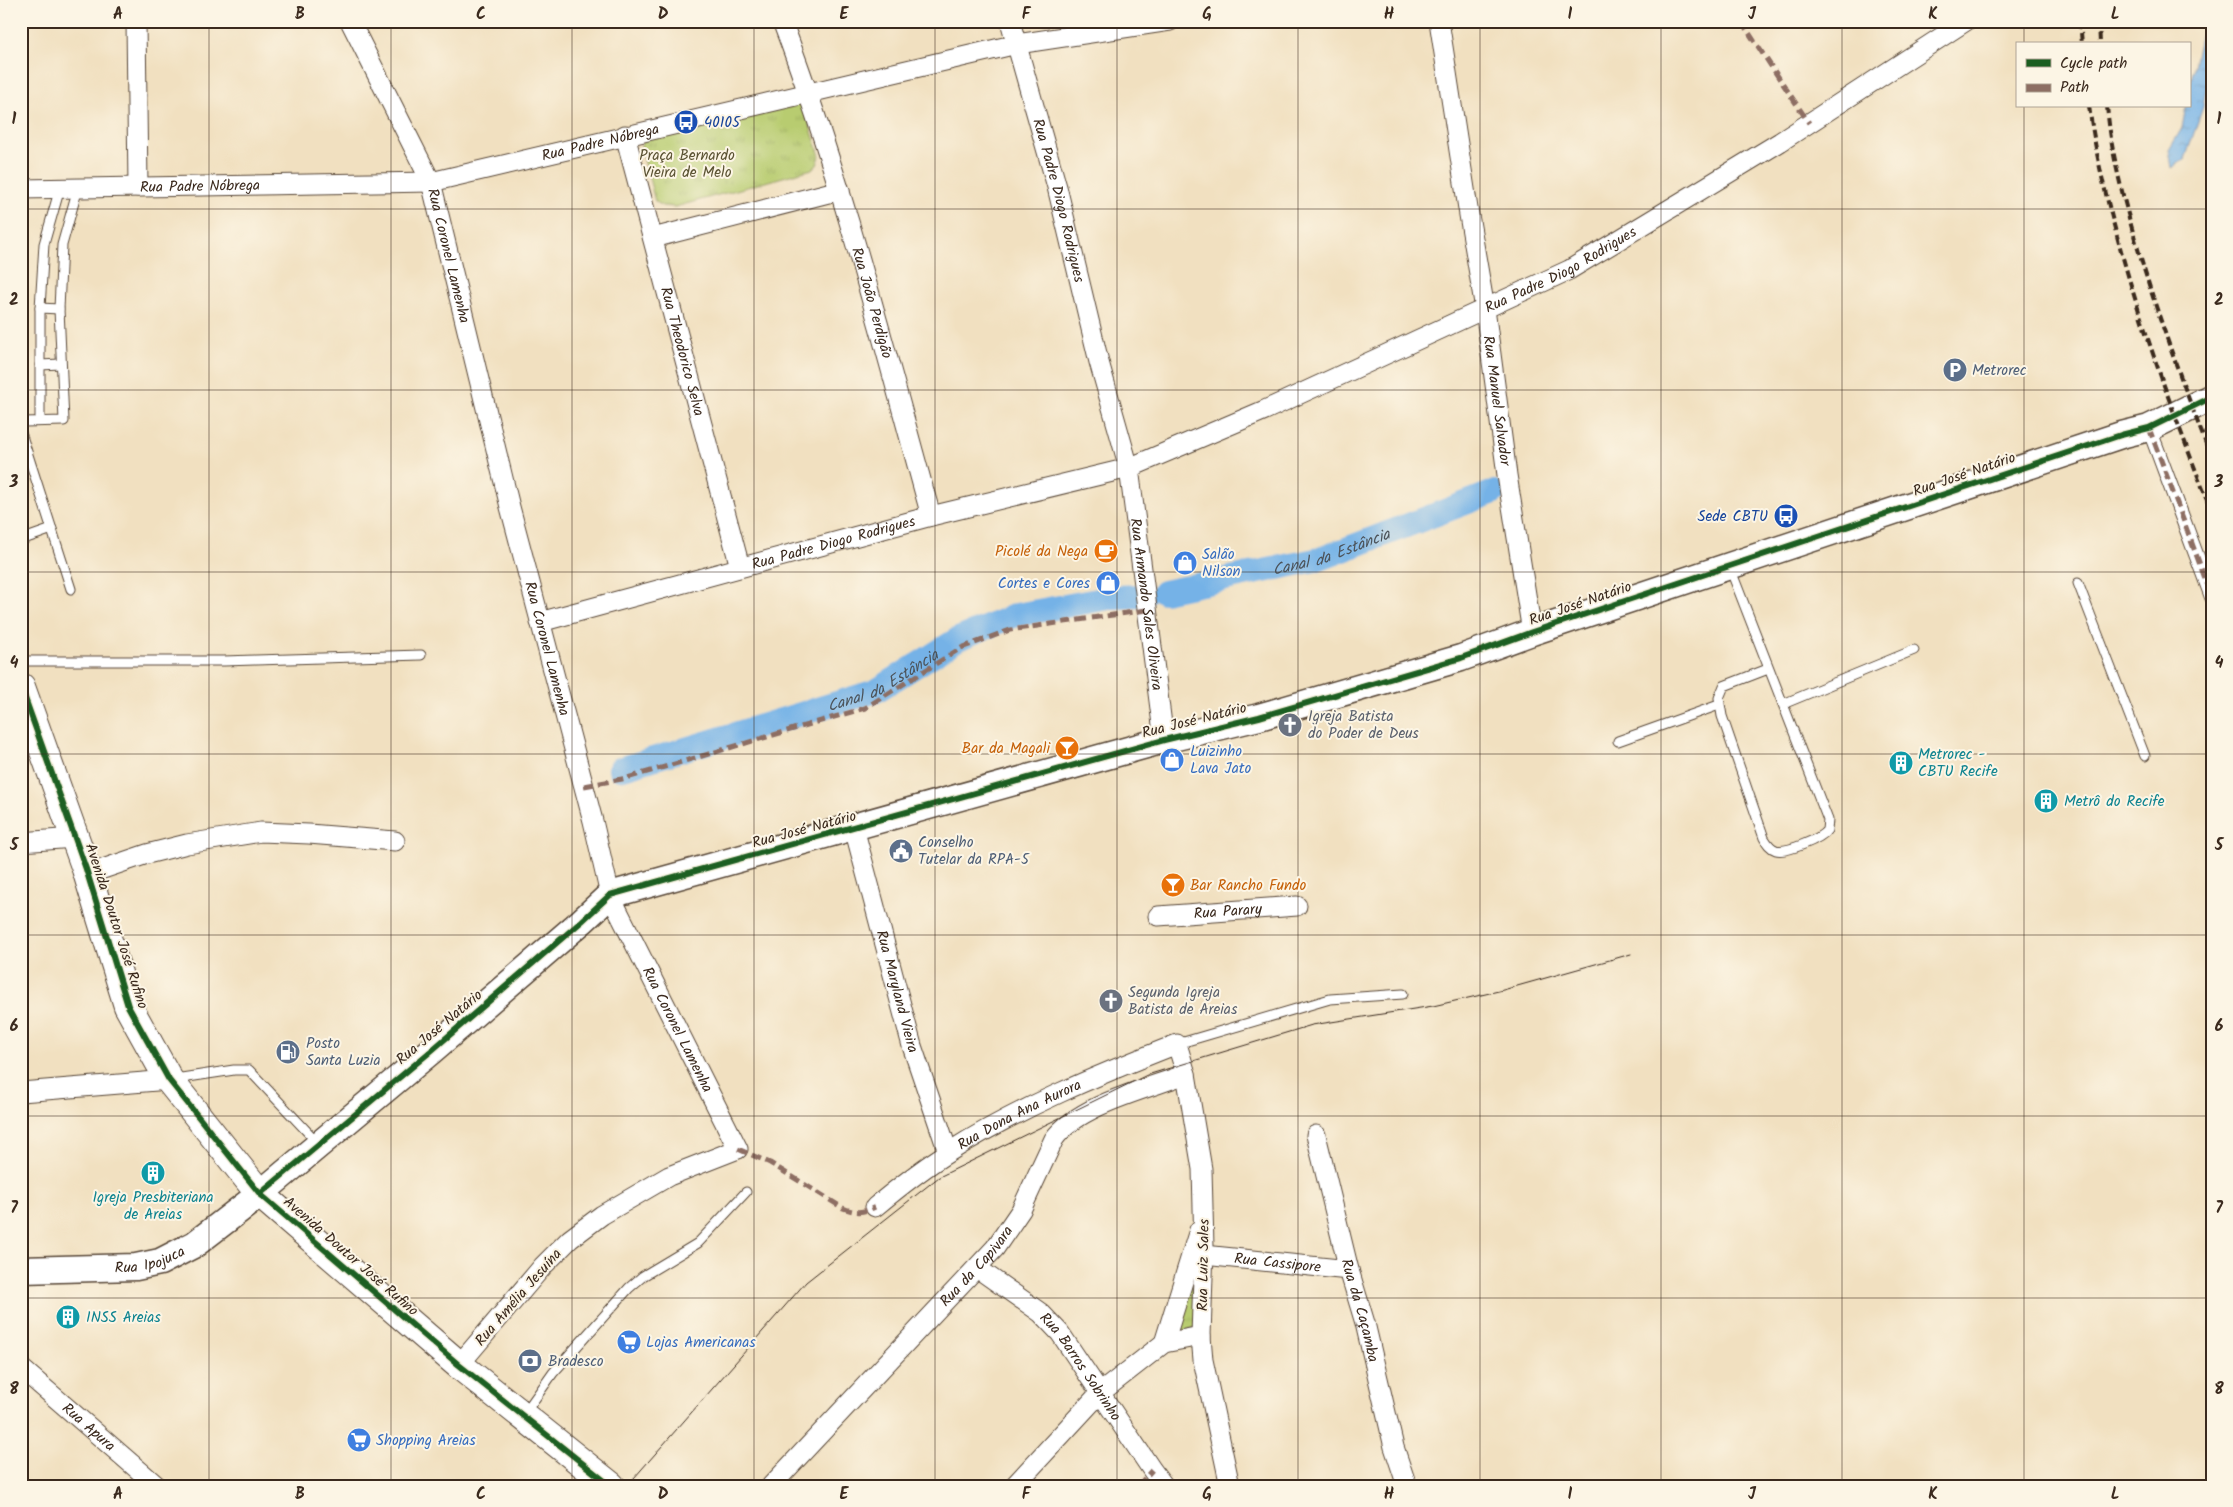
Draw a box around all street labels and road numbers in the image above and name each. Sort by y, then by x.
street label: Rua Padre Diogo Rodrigues [1025,116,1091,286]
street label: Rua Padre Nóbrega [539,118,662,169]
street label: Rua Padre Nóbrega [140,174,260,200]
street label: Rua Coronel Lamenha [420,186,476,326]
street label: Rua Padre Diogo Rodrigues [1481,220,1642,320]
street label: Rua João Perdigão [844,245,898,362]
street label: Rua Theodorico Selva [653,284,710,419]
street label: Rua Manuel Salvador [1476,334,1517,468]
street label: Rua José Natário [1910,446,2019,504]
street label: Rua Padre Diogo Rodrigues [749,510,919,577]
street label: Rua Armando Sales Oliveira [1123,517,1169,692]
street label: Rua José Natário [1526,575,1635,633]
street label: Rua Coronel Lamenha [517,579,576,719]
street label: Rua José Natário [1139,696,1249,746]
street label: Rua José Natário [749,804,859,855]
street label: Avenida Doutor José Rufino [78,840,154,1012]
street label: Rua Parary [1193,897,1264,926]
street label: Rua Maryland Vieira [869,928,924,1056]
street label: Rua Coronel Lamenha [635,963,719,1097]
street label: Rua José Natário [391,984,489,1071]
street label: Rua Dona Ana Aurora [953,1074,1086,1157]
street label: Avenida Doutor José Rufino [277,1191,424,1323]
street label: Rua Luiz Sales [1191,1218,1217,1311]
street label: Rua da Capivara [934,1221,1020,1313]
street label: Rua Ipojuca [114,1240,190,1281]
street label: Rua Amélia Jesuína [469,1243,568,1352]
street label: Rua Cassipore [1233,1247,1322,1280]
street label: Rua da Caçamba [1334,1257,1385,1365]
street label: Rua Barros Sobrinho [1033,1307,1127,1426]
street label: Rua Apura [56,1398,121,1458]

